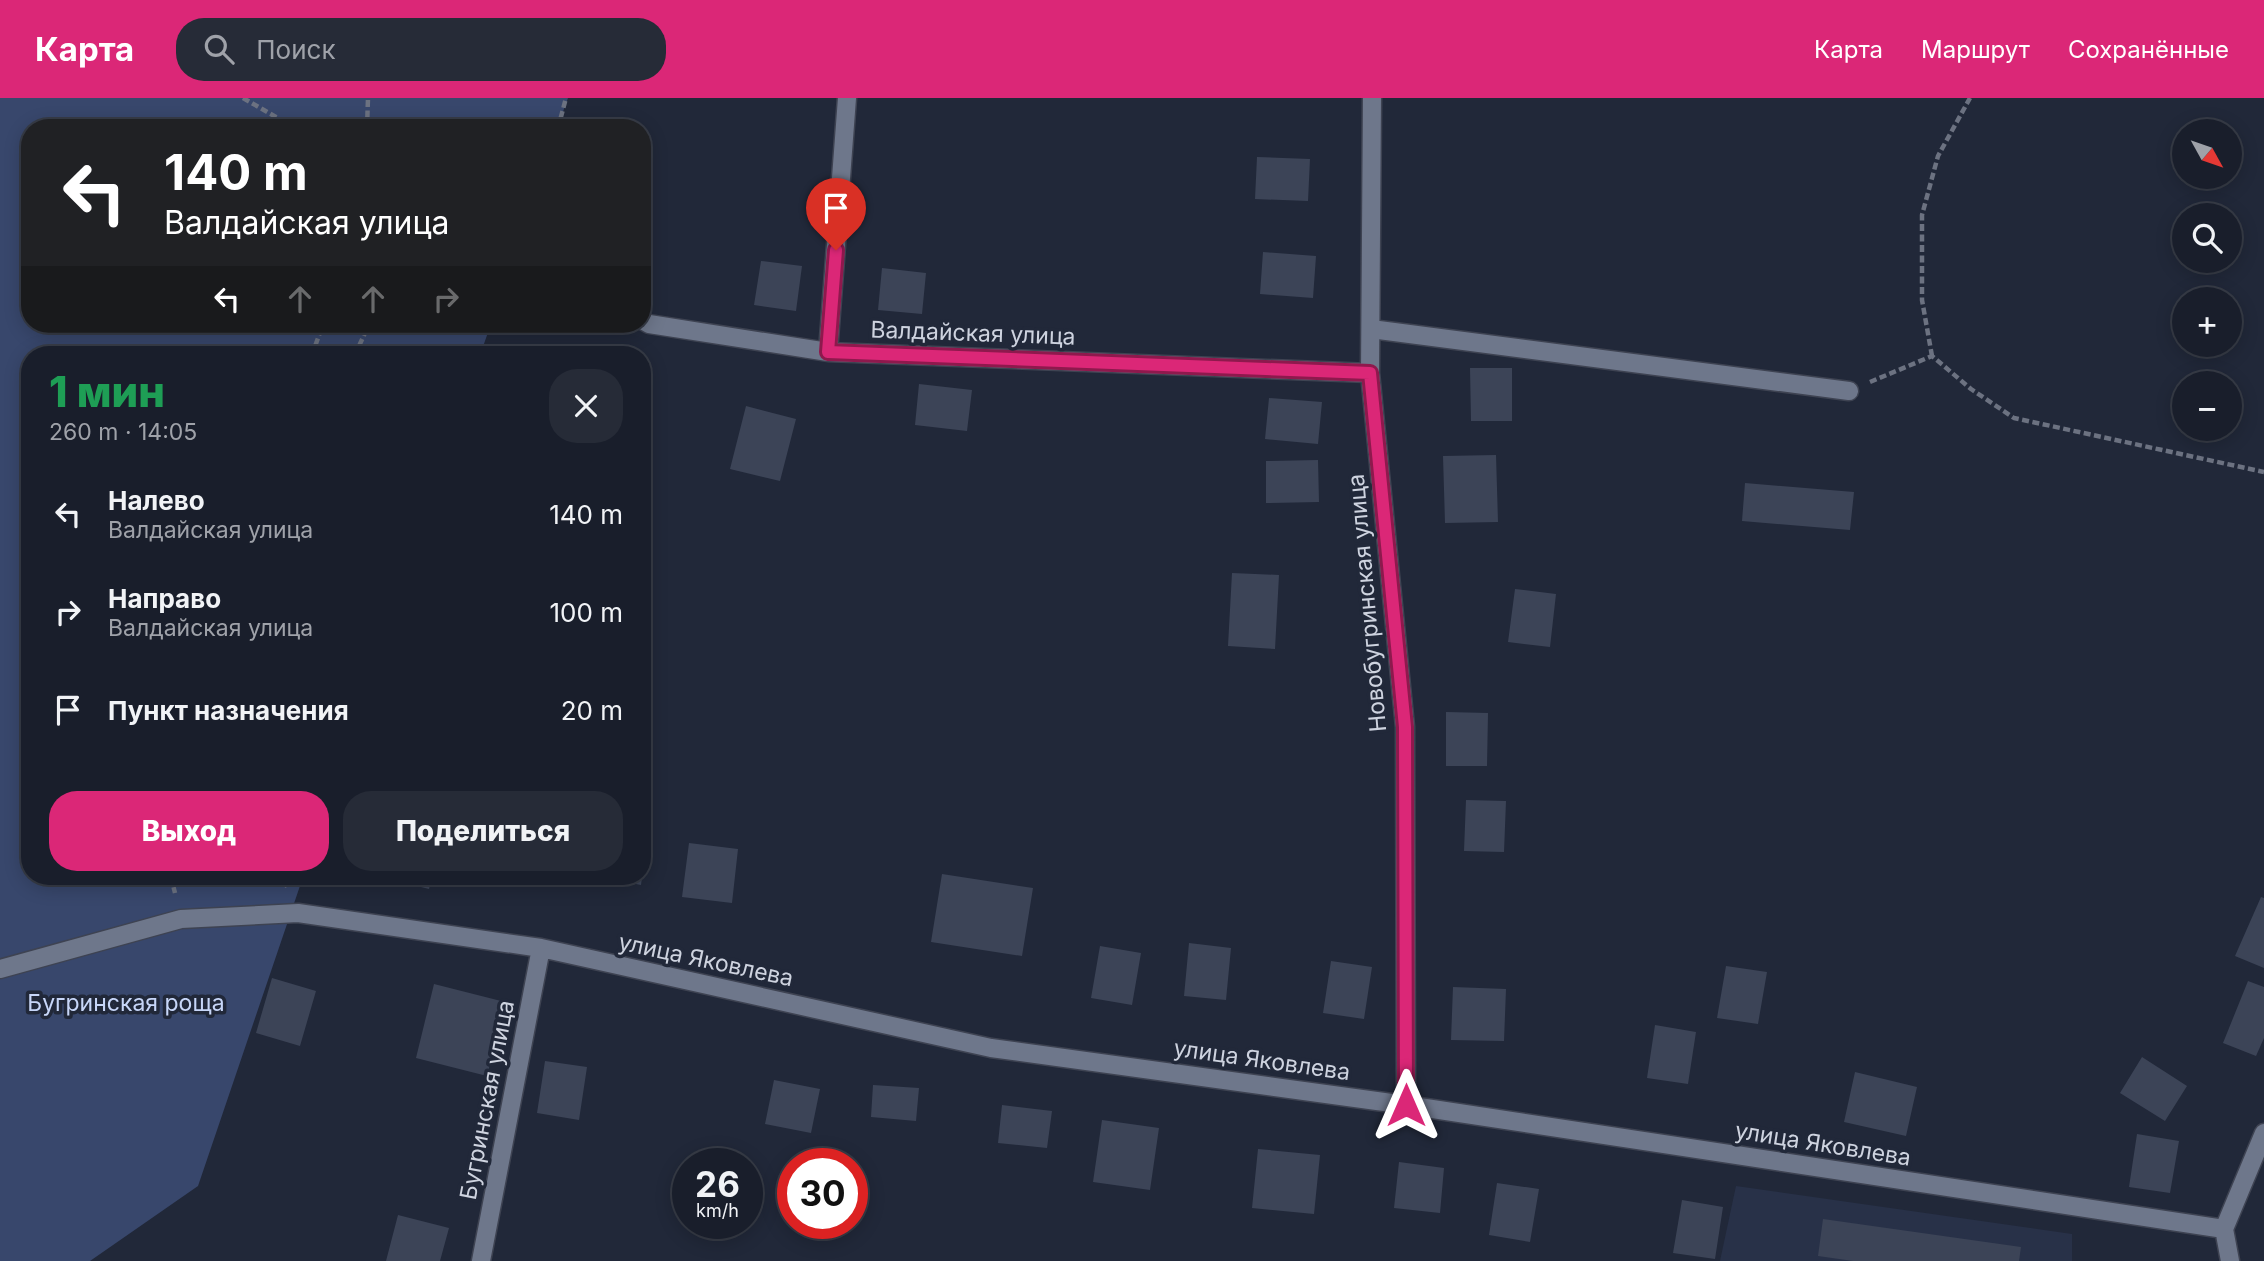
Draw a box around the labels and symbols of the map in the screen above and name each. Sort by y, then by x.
north arrow [2172,119,2242,189]
pin [806,178,866,250]
street label: Валдайская улица [870,315,1076,351]
street label: Новобугринская улица [1342,473,1392,733]
street label: улица Яковлева [616,928,796,992]
park label: Бугринская роща [27,989,225,1017]
street label: Бугринская улица [454,998,520,1202]
street label: улица Яковлева [1172,1034,1352,1086]
position arrow [1369,1068,1443,1142]
street label: улица Яковлева [1733,1116,1913,1172]
speed limit sign: 30 [777,1148,868,1239]

